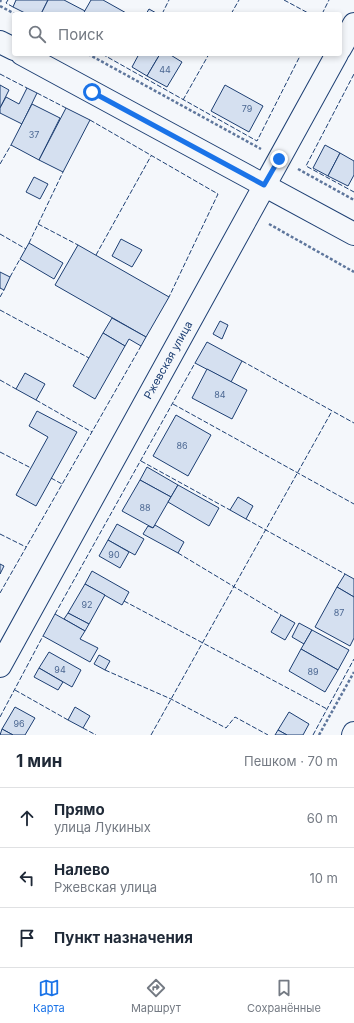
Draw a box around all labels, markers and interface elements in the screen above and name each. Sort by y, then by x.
search box [12,12,342,56]
icon: search [26,23,48,45]
text: Поиск [58,25,104,44]
house number: 44 [159,64,171,75]
route start [83,83,101,101]
house number: 79 [242,103,253,114]
house number: 37 [29,129,39,140]
route end [270,150,288,168]
street label: Ржевская улица [141,318,195,402]
house number: 84 [214,389,226,400]
house number: 86 [176,440,188,451]
house number: 88 [139,502,151,513]
house number: 90 [108,549,120,560]
house number: 92 [81,599,93,610]
house number: 87 [334,607,344,618]
house number: 94 [54,664,66,675]
house number: 89 [307,666,319,677]
house number: 96 [13,718,25,729]
text: 1 мин [16,751,62,771]
text: Пешком · 70 m [244,753,338,769]
text: Прямо [54,800,105,819]
icon: ahead [16,807,38,829]
text: 60 m [307,810,338,826]
text: улица Лукиных [54,819,151,835]
text: Налево [54,860,110,879]
icon: left [16,867,38,889]
text: 10 m [309,870,338,886]
text: Ржевская улица [54,879,157,895]
icon: arrive [16,927,38,949]
text: Пункт назначения [54,928,193,947]
tab: Карта [33,977,65,1015]
tab: Маршрут [131,977,181,1015]
tab: Сохранённые [247,977,321,1015]

